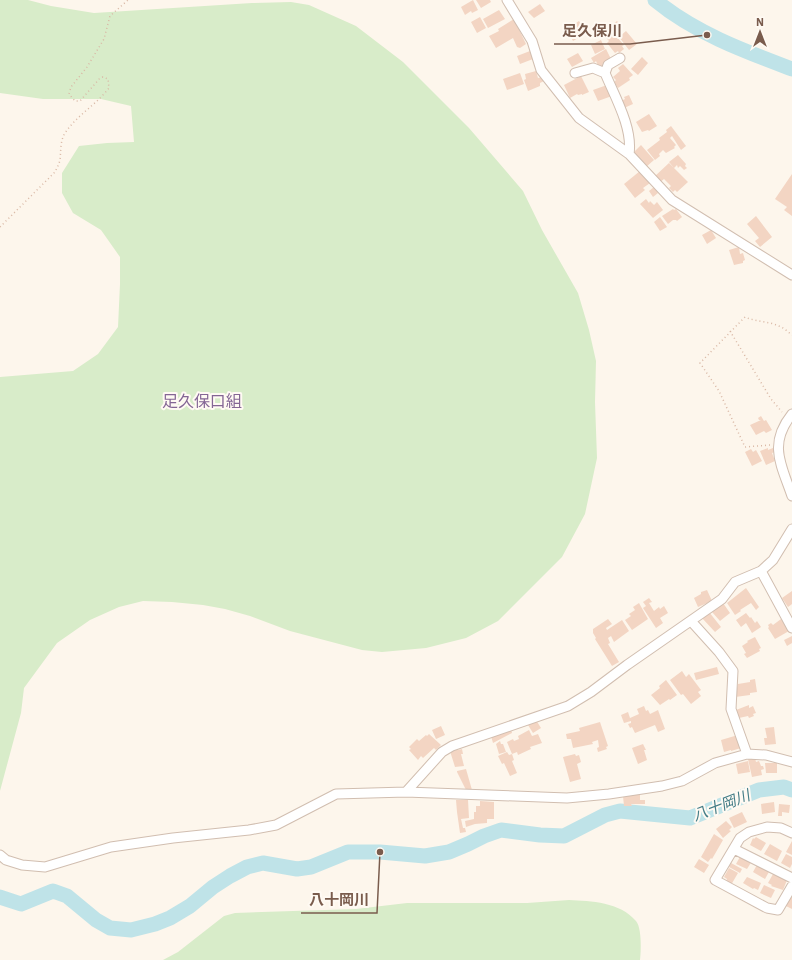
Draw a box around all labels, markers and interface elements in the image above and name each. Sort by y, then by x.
north arrow [740,12,780,52]
text: N [756,15,764,29]
callout: 足久保川 [554,17,630,44]
text: 足久保川 [562,21,622,40]
district label: 足久保口組 [162,391,242,411]
water label: 八十岡川 [690,785,754,825]
callout: 八十岡川 [301,886,377,913]
text: 八十岡川 [309,890,369,909]

